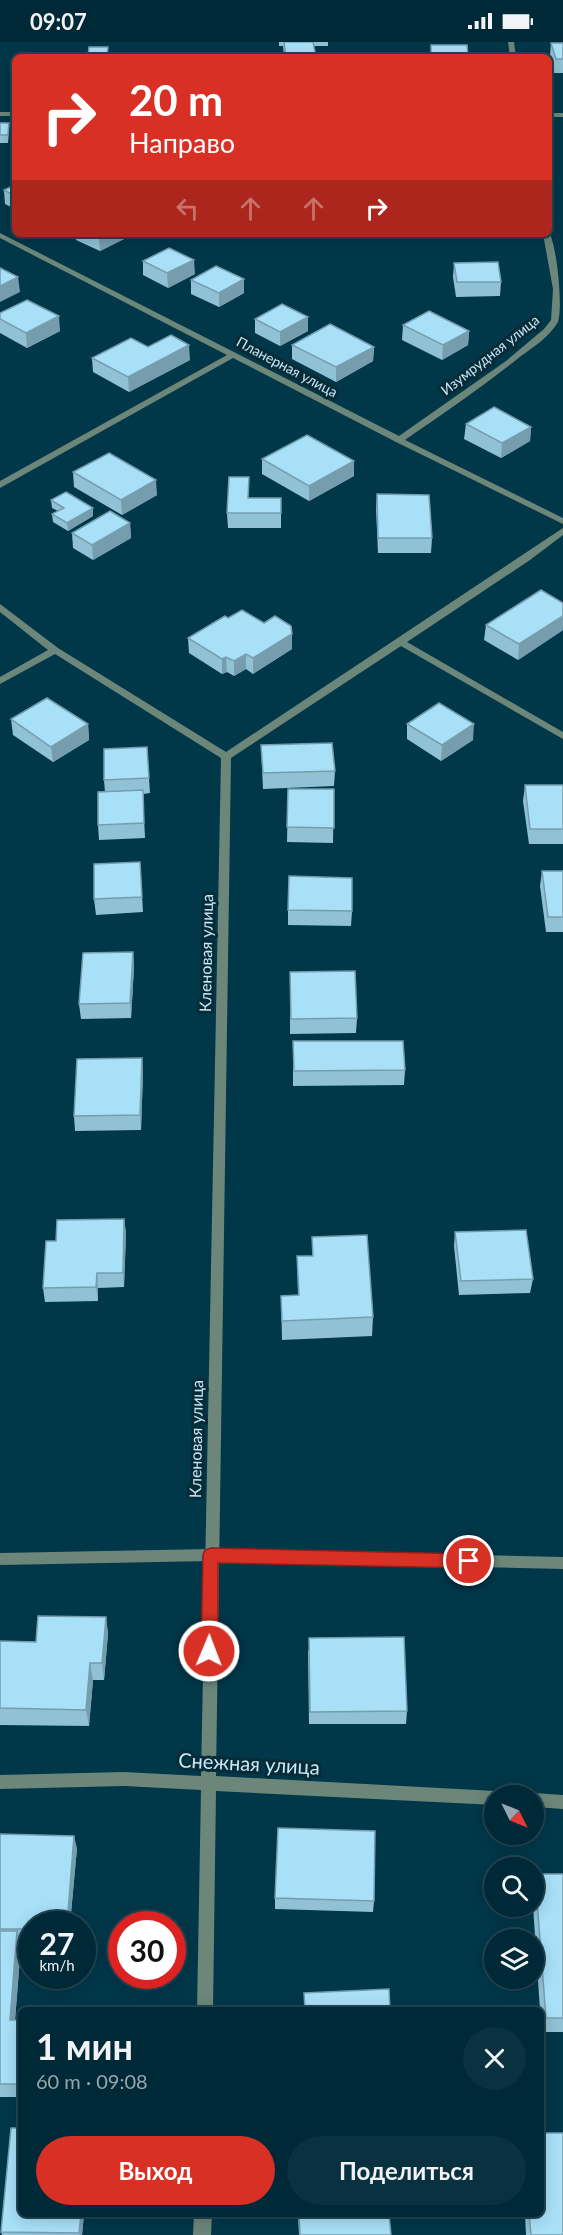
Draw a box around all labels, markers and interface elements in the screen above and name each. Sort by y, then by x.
text: 09:07 [30,8,87,35]
text: 20 m [129,75,223,125]
icon: right [30,78,108,156]
text: Направо [129,126,235,159]
icon: left [171,192,204,225]
icon: ahead [234,192,267,225]
icon: ahead [297,192,330,225]
icon: right [360,192,393,225]
street label: Изумрудная улица [437,311,542,398]
street label: Планерная улица [234,333,341,400]
street label: Кленовая улица [195,894,216,1012]
street label: Кленовая улица [185,1380,206,1498]
pin [443,1535,494,1586]
icon: arrive [452,1544,485,1577]
position arrow [177,1619,241,1683]
street label: Снежная улица [178,1747,320,1779]
north arrow [484,1785,544,1845]
map controls [484,1785,544,1989]
button: search [484,1857,544,1917]
speed limit sign: 30 [108,1911,186,1989]
text: 27 [40,1925,74,1961]
button: layers [484,1929,544,1989]
text: km/h [39,1956,75,1974]
text: 1 мин [36,2024,133,2068]
button: close [463,2027,526,2090]
text: 60 m · 09:08 [36,2069,148,2093]
button: Выход [36,2136,275,2205]
button: Поделиться [287,2136,526,2205]

